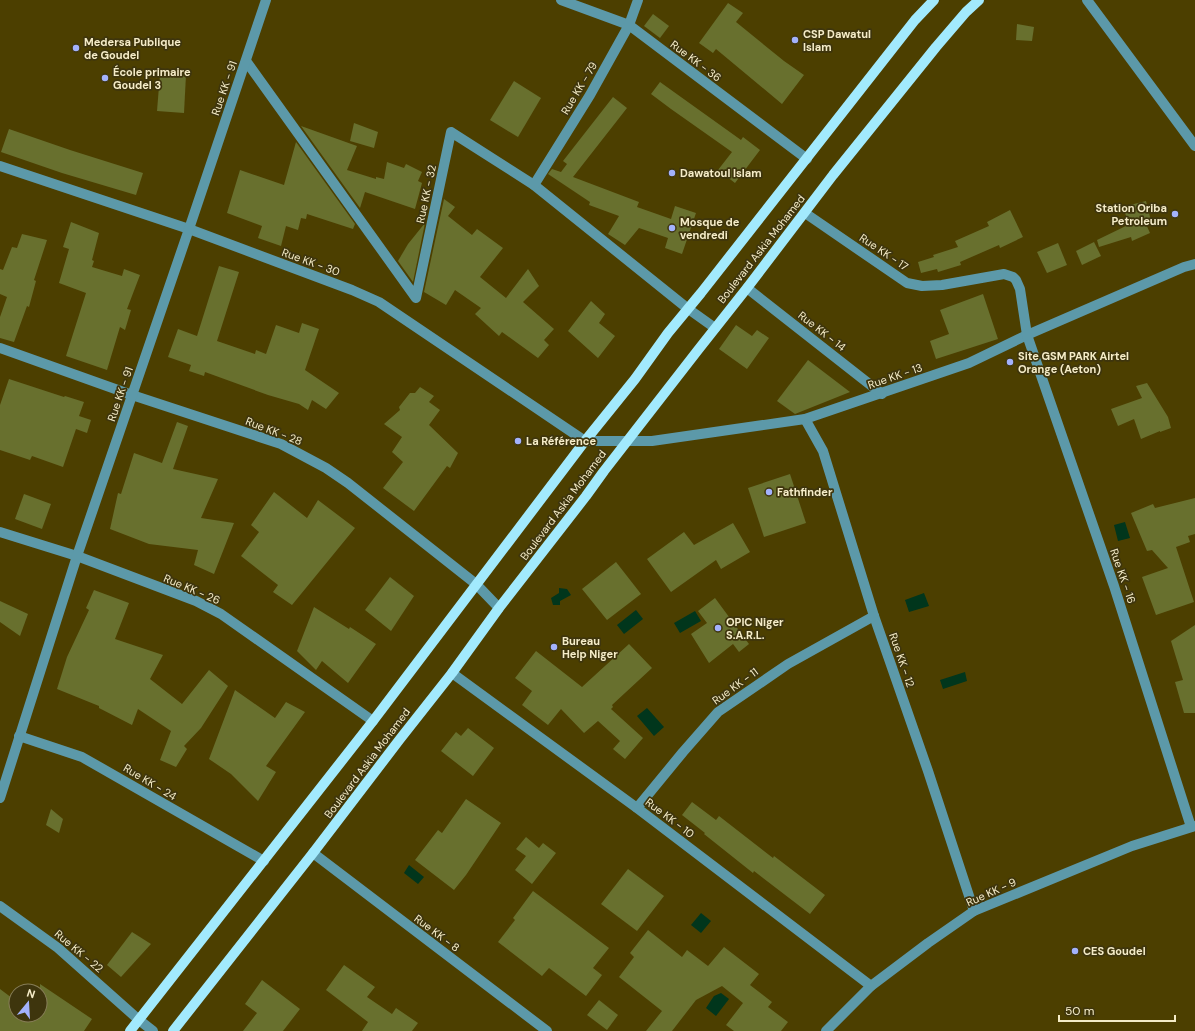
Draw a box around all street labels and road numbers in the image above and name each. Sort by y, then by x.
street label: Rue KK - 36 [668,37,724,85]
street label: Rue KK - 91 [208,59,240,117]
street label: Rue KK - 79 [558,59,600,117]
street label: Rue KK - 32 [413,163,439,225]
street label: Boulevard Askia Mohamed [714,192,808,306]
street label: Rue KK - 17 [857,231,911,274]
street label: Rue KK - 30 [280,245,342,279]
street label: Rue KK - 14 [795,308,849,354]
street label: Rue KK - 13 [866,360,924,392]
street label: Rue KK - 91 [104,365,136,423]
street label: Rue KK - 28 [244,414,304,448]
street label: Boulevard Askia Mohamed [517,447,609,563]
street label: Rue KK - 16 [1107,547,1139,605]
street label: Rue KK - 26 [162,571,222,607]
street label: Rue KK - 12 [886,631,918,689]
street label: Rue KK - 11 [709,665,761,707]
street label: Boulevard Askia Mohamed [321,705,413,821]
street label: Rue KK - 24 [121,761,179,803]
street label: Rue KK - 10 [643,795,697,841]
street label: Rue KK - 9 [964,875,1018,909]
street label: Rue KK - 8 [411,911,463,955]
street label: Rue KK - 22 [52,927,106,975]

